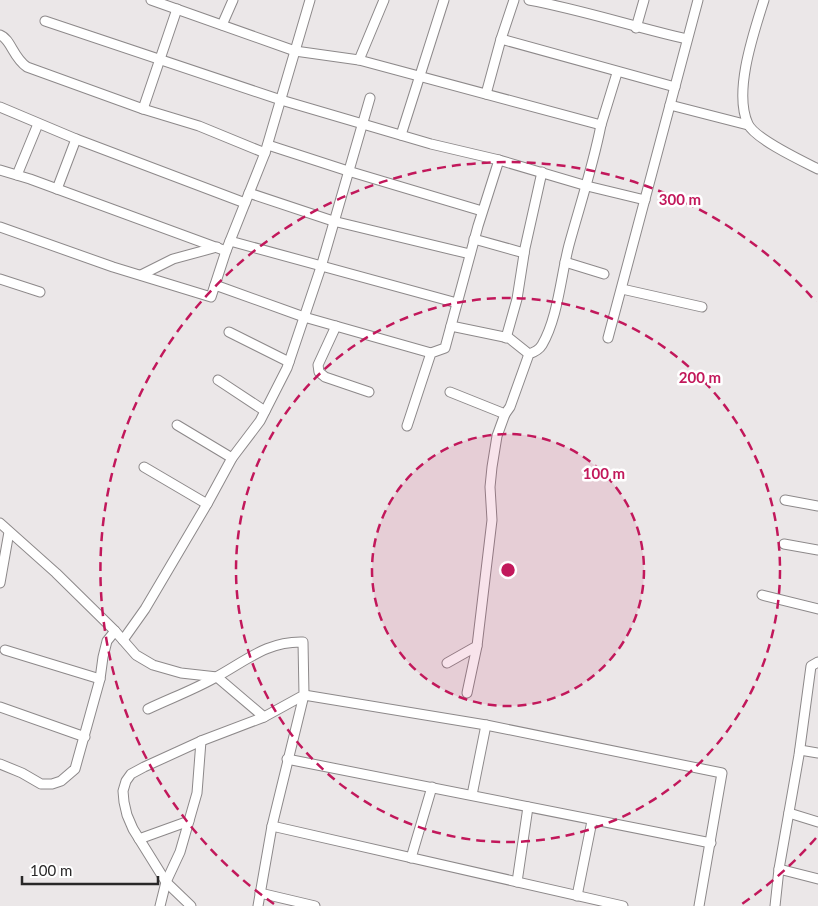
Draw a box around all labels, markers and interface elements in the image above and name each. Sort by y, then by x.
text: 300 m [659,190,701,208]
text: 200 m [679,368,721,386]
text: 100 m [583,464,625,482]
centre of rings [499,561,517,579]
scale bar [22,854,159,886]
text: 100 m [30,861,72,879]

